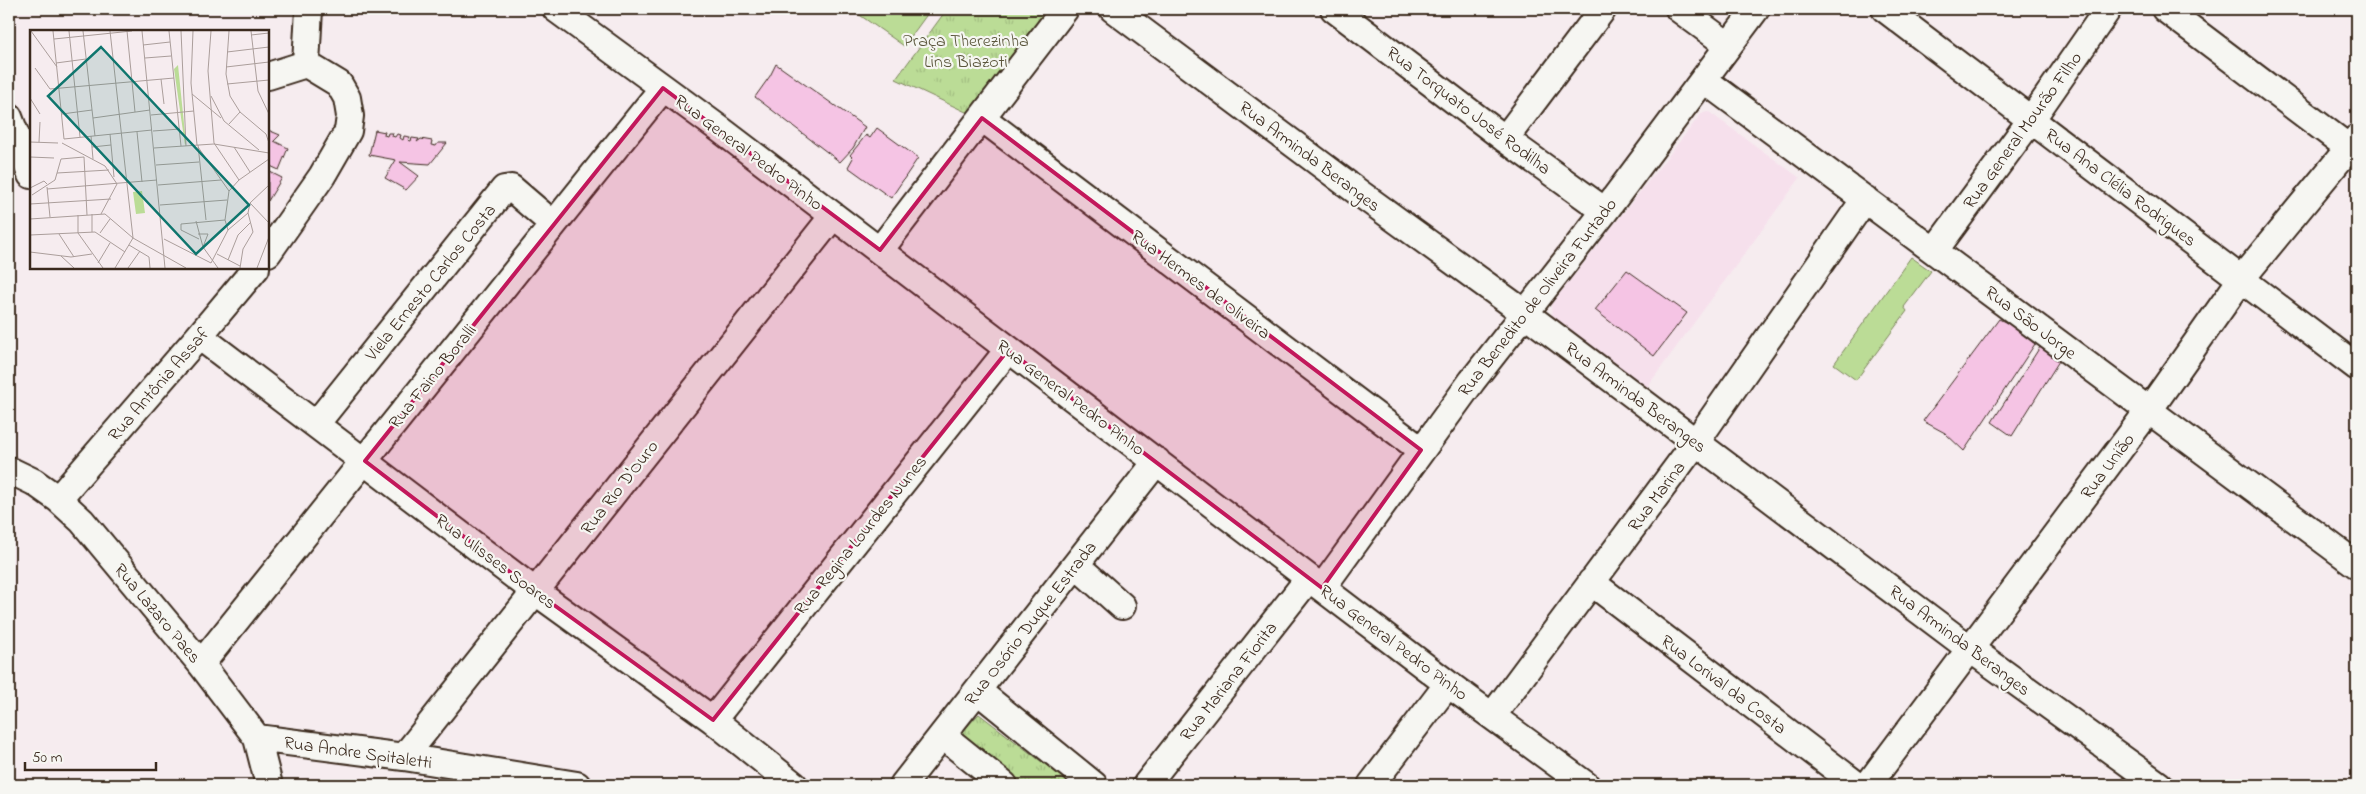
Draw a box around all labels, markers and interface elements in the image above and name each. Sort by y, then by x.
park label: Praça Therezinha Lins Biazoti [903,29,1029,76]
inset map [30,30,269,269]
street label: Rua Torquato José Rodilha [1380,41,1556,182]
street label: Rua General Mourão Filho [1958,47,2090,215]
street label: Rua General Pedro Pinho [668,89,827,218]
street label: Rua Arminda Beranges [1232,96,1385,220]
street label: Rua Ana Clélia Rodrigues [2038,123,2201,255]
street label: Rua Benedito de Oliveira Furtado [1453,193,1624,403]
street label: Viela Ernesto Carlos Costa [359,199,503,368]
street label: Rua Hermes de Oliveira [1124,224,1275,347]
street label: Rua São Jorge [1978,280,2082,368]
street label: Rua Faino Boralli [383,319,484,435]
street label: Rua Antônia Assaf [103,322,217,448]
street label: Rua General Pedro Pinho [990,334,1149,463]
street label: Rua Arminda Beranges [1558,337,1711,461]
street label: Rua União [2075,429,2142,506]
street label: Rua Rio D'Ouro [575,435,666,541]
street label: Rua Regina Lourdes Nunes [789,451,935,622]
street label: Rua Marina [1622,456,1693,538]
street label: Rua Ulisses Soares [429,508,561,617]
street label: Rua Osório Duque Estrada [959,536,1104,712]
street label: Rua Lazaro Paes [107,559,206,670]
street label: Rua General Pedro Pinho [1313,579,1472,708]
street label: Rua Arminda Beranges [1882,580,2035,704]
street label: Rua Mariana Fiorita [1175,617,1285,748]
street label: Rua Lorival da Costa [1654,629,1791,742]
street label: Rua Andre Spitaletti [282,731,434,777]
scale bar [25,739,156,771]
text: 50 m [32,747,63,769]

